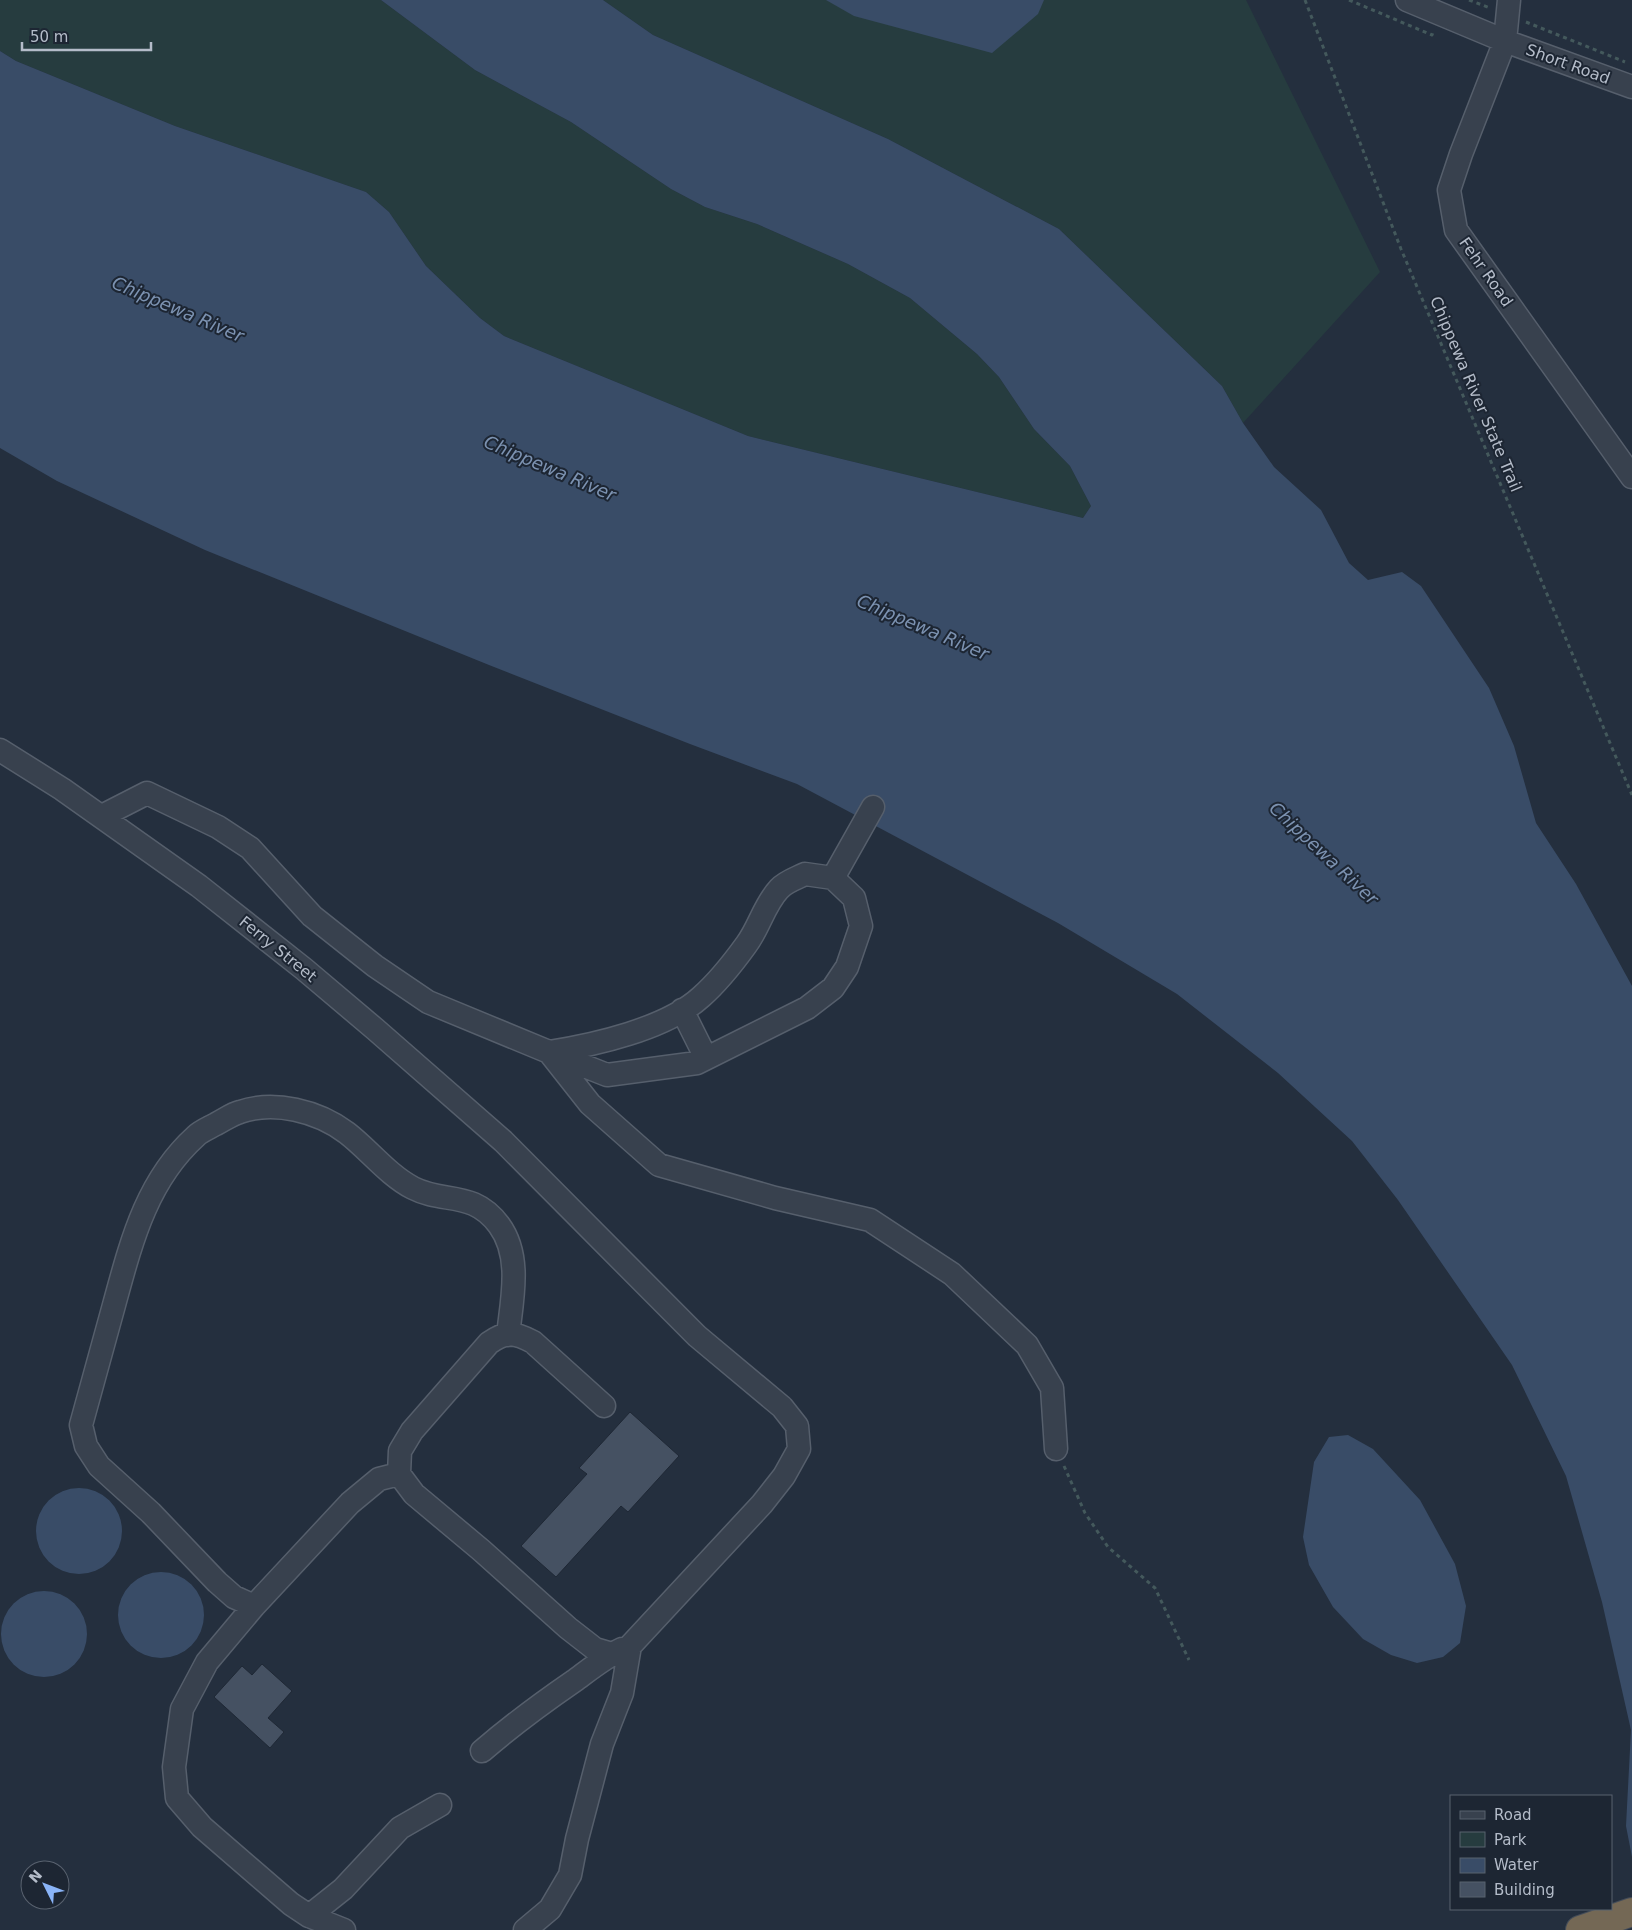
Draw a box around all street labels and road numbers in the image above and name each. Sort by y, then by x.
street label: Short Road [1523,40,1613,88]
street label: Fehr Road [1455,234,1517,310]
street label: Chippewa River State Trail [1426,293,1526,495]
street label: Ferry Street [235,912,321,986]

